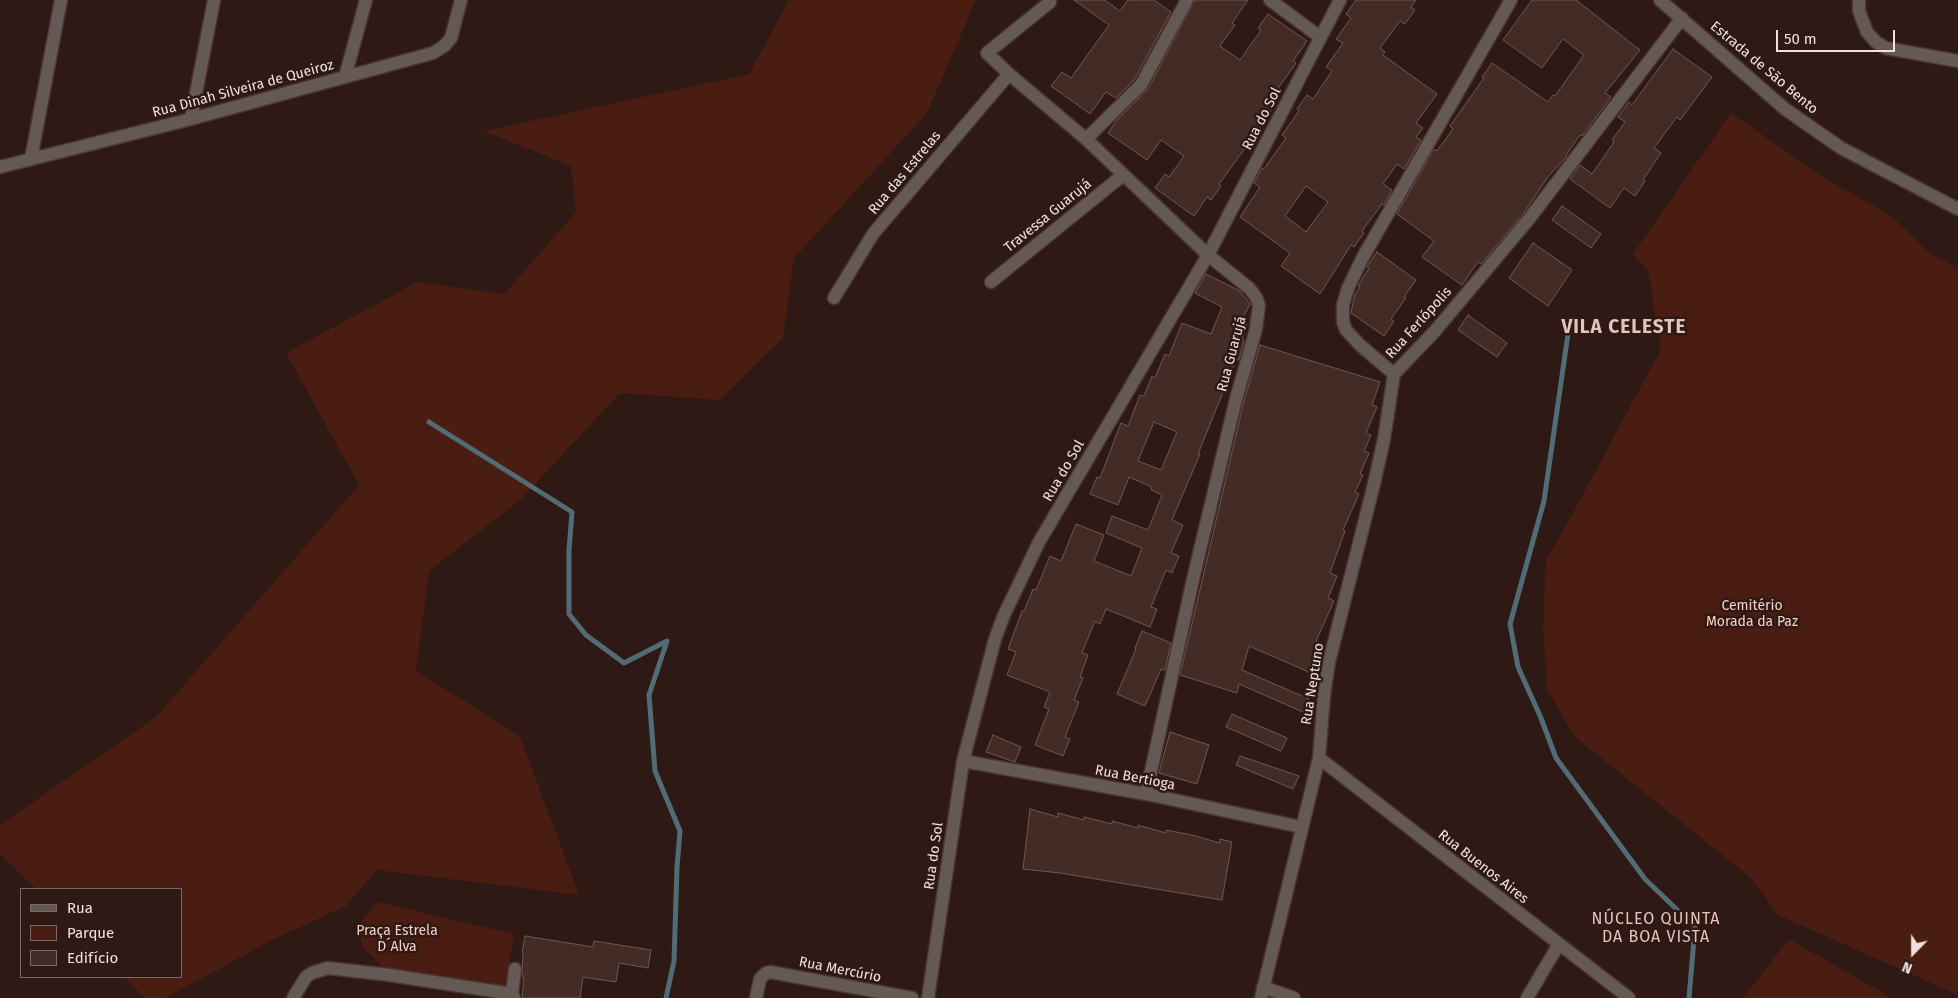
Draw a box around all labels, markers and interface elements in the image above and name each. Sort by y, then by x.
street label: Estrada de São Bento [1707,18,1821,118]
scale bar [1778,20,1897,52]
text: 50 m [1784,30,1817,48]
street label: Rua Dinah Silveira de Queiroz [150,57,336,121]
street label: Rua do Sol [1239,85,1285,153]
street label: Rua das Estrelas [865,128,945,218]
street label: Travessa Guarujá [1001,176,1095,256]
street label: Rua Ferlópolis [1382,284,1456,362]
street label: Rua Guarujá [1214,314,1250,394]
district label: VILA CELESTE [1560,317,1688,339]
street label: Rua do Sol [1040,437,1088,505]
park label: Cemitério Morada da Paz [1706,598,1798,630]
street label: Rua Neptuno [1298,642,1328,726]
street label: Rua Bertioga [1093,762,1177,794]
street label: Rua do Sol [921,821,947,891]
street label: Rua Buenos Aires [1434,827,1532,907]
legend [20,888,182,978]
text: Rua [67,899,93,917]
district label: NÚCLEO QUINTA DA BOA VISTA [1590,910,1722,948]
park label: Praça Estrela D´Alva [356,923,438,956]
text: Parque [67,924,114,942]
north arrow [1888,928,1938,978]
text: Edifício [67,949,118,967]
street label: Rua Mercúrio [797,954,883,986]
text: N [1900,958,1915,977]

